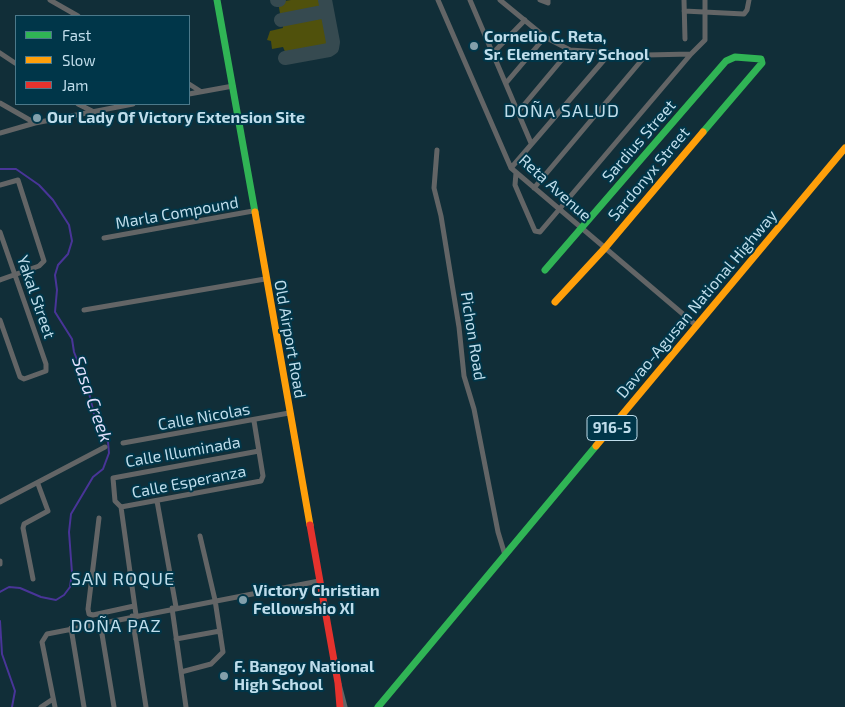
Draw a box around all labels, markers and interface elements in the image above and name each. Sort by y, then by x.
legend [15,15,190,105]
text: Fast [62,26,91,44]
place label: Cornelio C. Reta, Sr. Elementary School [484,27,649,65]
marker: Cornelio C. Reta, Sr. Elementary School [468,40,480,52]
text: Slow [62,51,96,69]
text: Jam [62,76,88,94]
street label: Sardius Street [598,96,680,186]
district label: DOÑA SALUD [503,100,621,122]
place label: Our Lady Of Victory Extension Site [47,108,305,128]
marker: Our Lady Of Victory Extension Site [31,112,43,124]
street label: Sardonyx Street [604,123,694,225]
street label: Reta Avenue [515,151,595,225]
street label: Marla Compound [114,193,240,233]
street label: Davao-Agusan National Highway [613,206,781,402]
street label: Yakal Street [13,253,59,341]
street label: Old Airport Road [270,278,310,400]
street label: Pichon Road [457,290,489,382]
water label: Sasa Creek [67,353,117,445]
street label: Calle Nicolas [156,399,252,435]
road number: 916-5 [587,416,637,440]
street label: Calle Illuminada [124,432,242,472]
street label: Calle Esperanza [130,462,248,502]
district label: SAN ROQUE [70,568,176,590]
place label: Victory Christian Fellowshio XI [253,581,380,619]
marker: Victory Christian Fellowshio XI [237,594,249,606]
district label: DOÑA PAZ [69,615,163,637]
place label: F. Bangoy National High School [234,657,374,695]
marker: F. Bangoy National High School [218,670,230,682]

